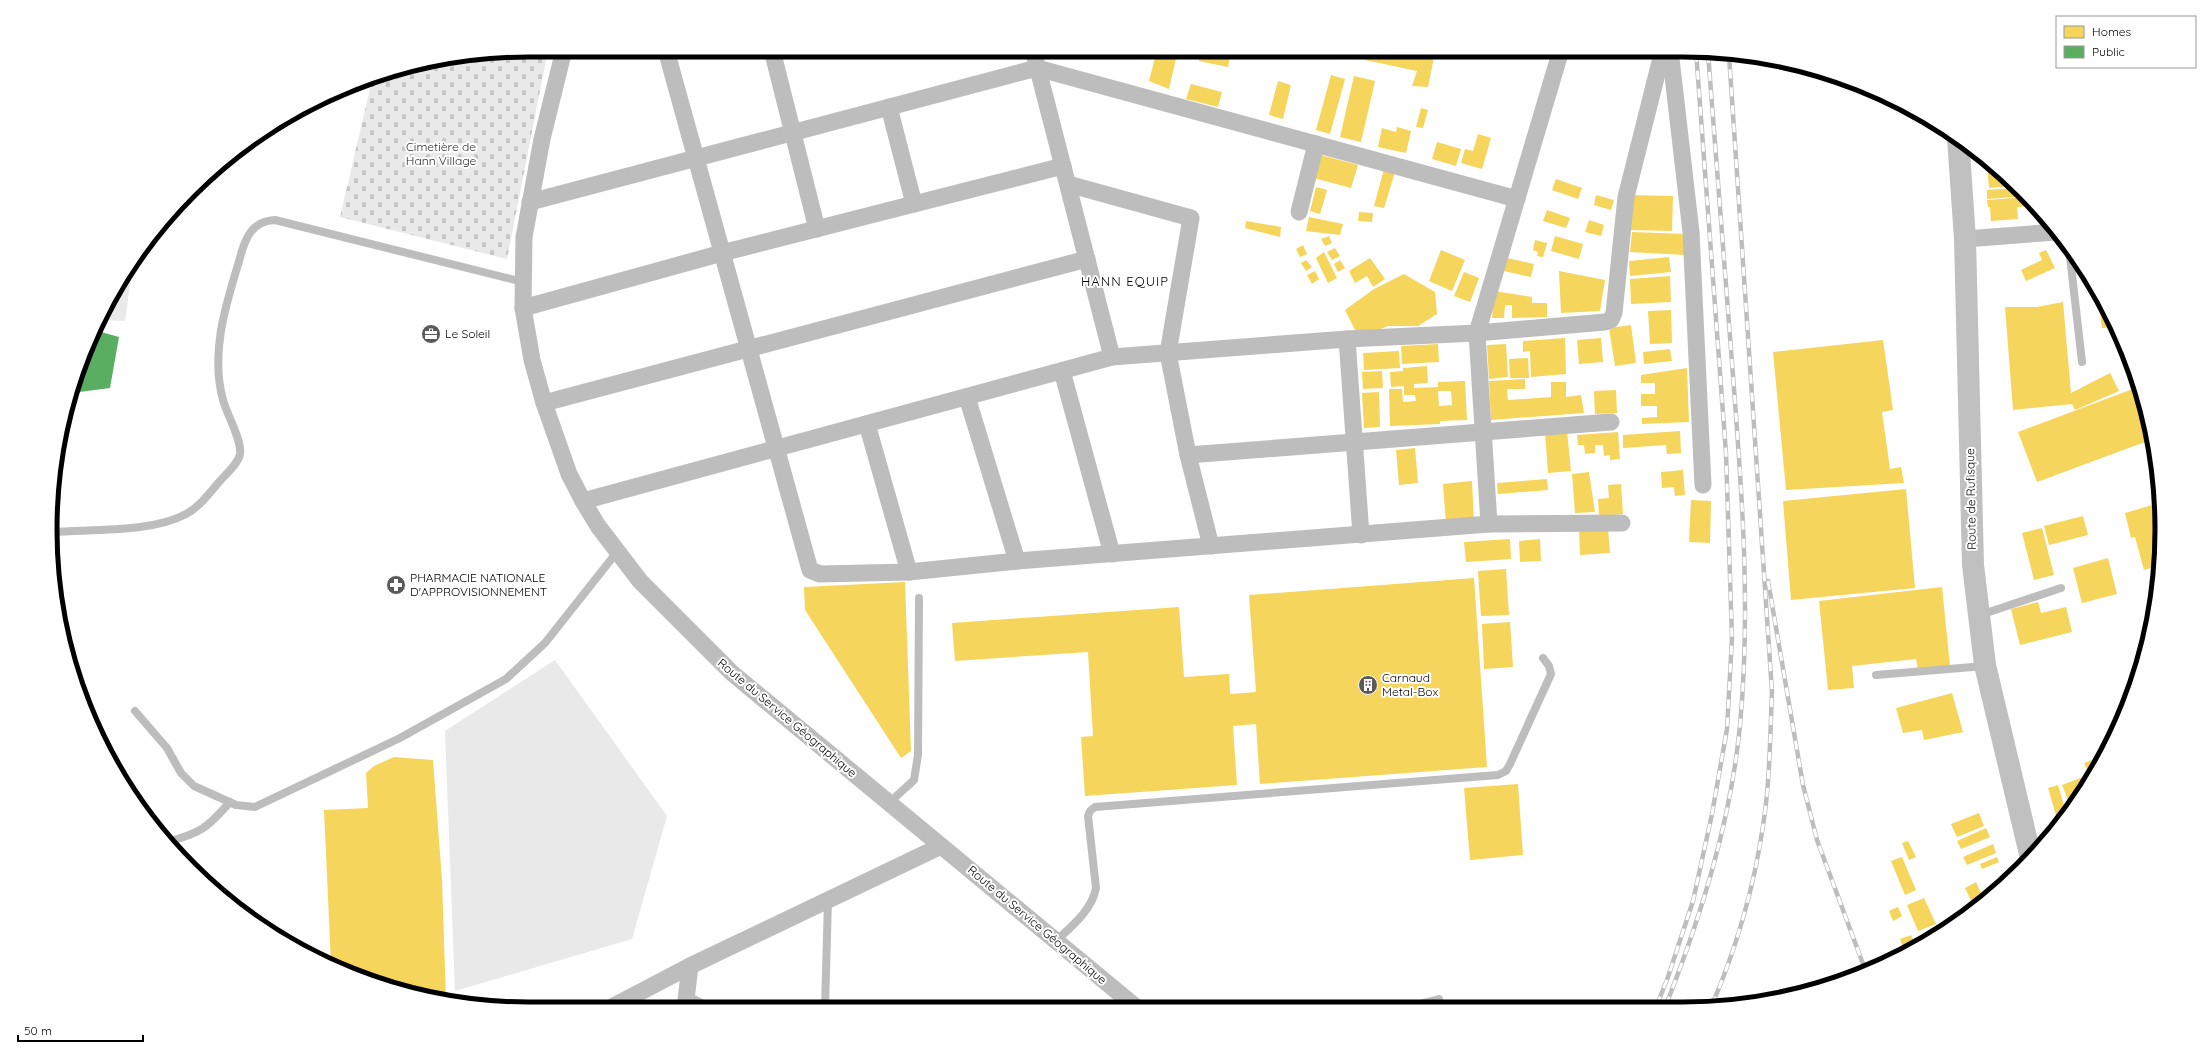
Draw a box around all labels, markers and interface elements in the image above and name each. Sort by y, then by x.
legend [2056,16,2196,68]
text: Homes [2092,24,2132,39]
text: Public [2092,44,2125,59]
park label: Cimetière de Hann Village [406,139,476,168]
district label: HANN EQUIP [1081,273,1169,289]
office icon: Le Soleil [420,323,442,345]
place label: Le Soleil [445,326,490,341]
street label: Route de Rufisque [1962,448,1979,550]
place label: PHARMACIE NATIONALE D'APPROVISIONNEMENT [410,570,547,599]
pharmacy icon: PHARMACIE NATIONALE D'APPROVISIONNEMENT [385,574,407,596]
street label: Route du Service Géographique [715,655,860,780]
place label: Carnaud Metal-Box [1382,670,1438,699]
building icon: Carnaud Metal-Box [1357,674,1379,696]
street label: Route du Service Géographique [965,862,1110,987]
scale bar [18,1017,143,1043]
text: 50 m [24,1023,52,1038]

